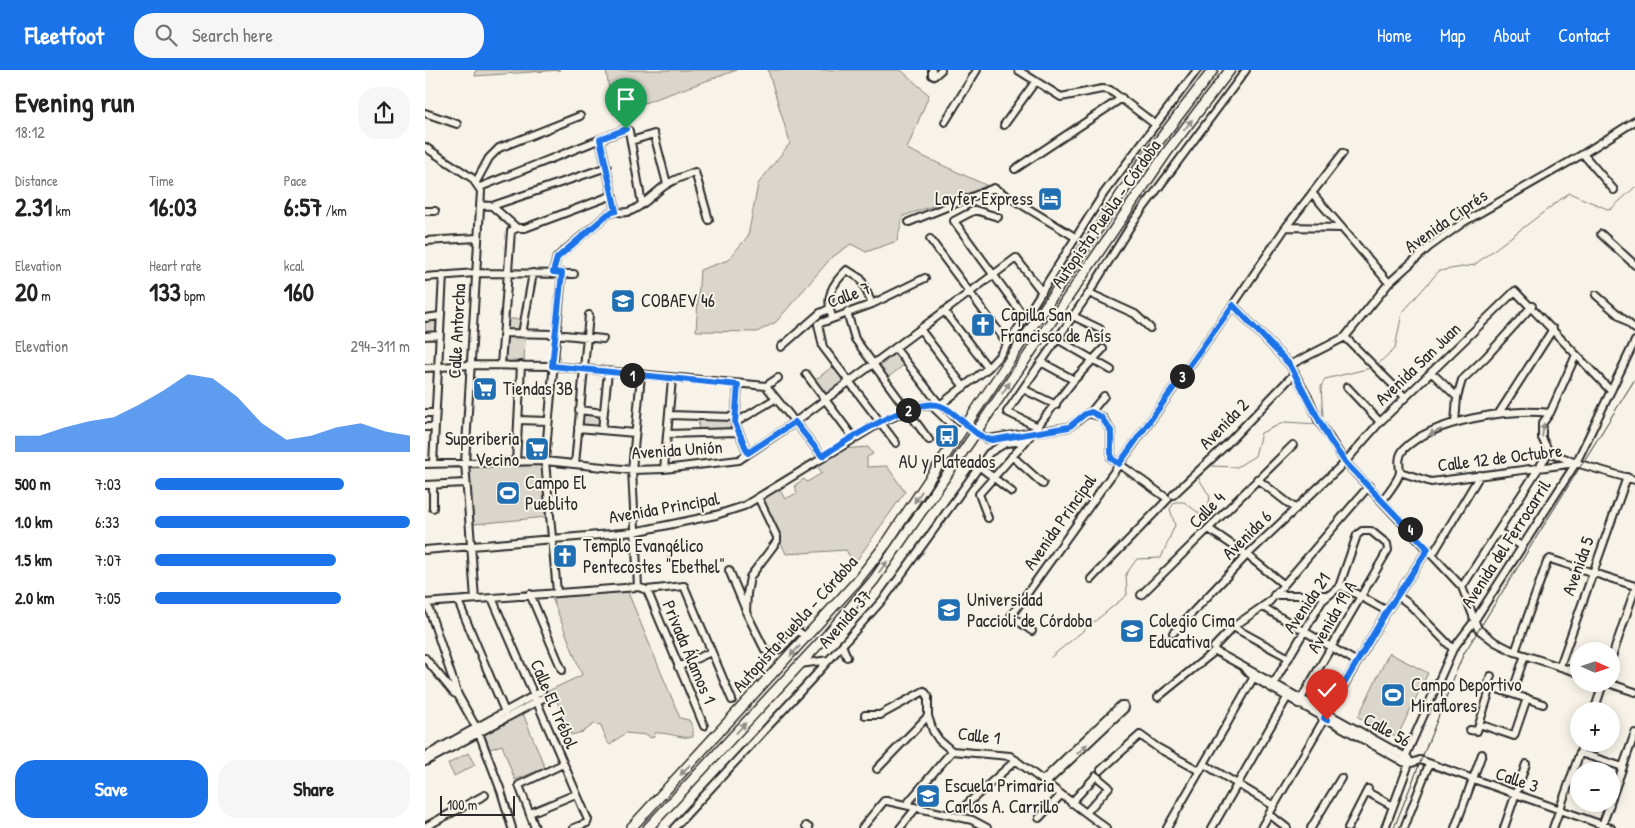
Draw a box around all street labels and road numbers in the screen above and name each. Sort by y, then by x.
street label: Autopista Puebla - Córdoba [1045,134,1166,293]
street label: Avenida Ciprés [1399,183,1492,258]
street label: Calle 7 [823,275,874,314]
street label: Calle Antorcha [442,283,471,379]
street label: Avenida San Juan [1369,316,1466,411]
street label: Avenida 2 [1193,392,1255,455]
street label: Avenida Unión [631,434,723,465]
street label: Calle 12 de Octubre [1436,437,1564,478]
street label: Avenida Principal [1017,469,1102,575]
street label: Avenida del Ferrocarril [1455,475,1557,613]
street label: Avenida Principal [607,485,721,530]
street label: Calle 4 [1183,485,1231,534]
street label: Avenida 6 [1216,504,1277,565]
street label: Avenida 5 [1555,532,1600,599]
street label: Autopista Puebla - Córdoba [726,550,863,697]
street label: Avenida 21 [1277,567,1336,638]
street label: Avenida 19 A [1301,576,1362,657]
street label: Avenida 37 [812,584,877,653]
street label: Privada Álamos 1 [656,596,722,707]
street label: Calle El Trébol [524,655,585,753]
street label: Calle 56 [1359,706,1416,753]
street label: Calle 1 [956,721,1002,751]
street label: Calle 3 [1492,761,1542,799]

